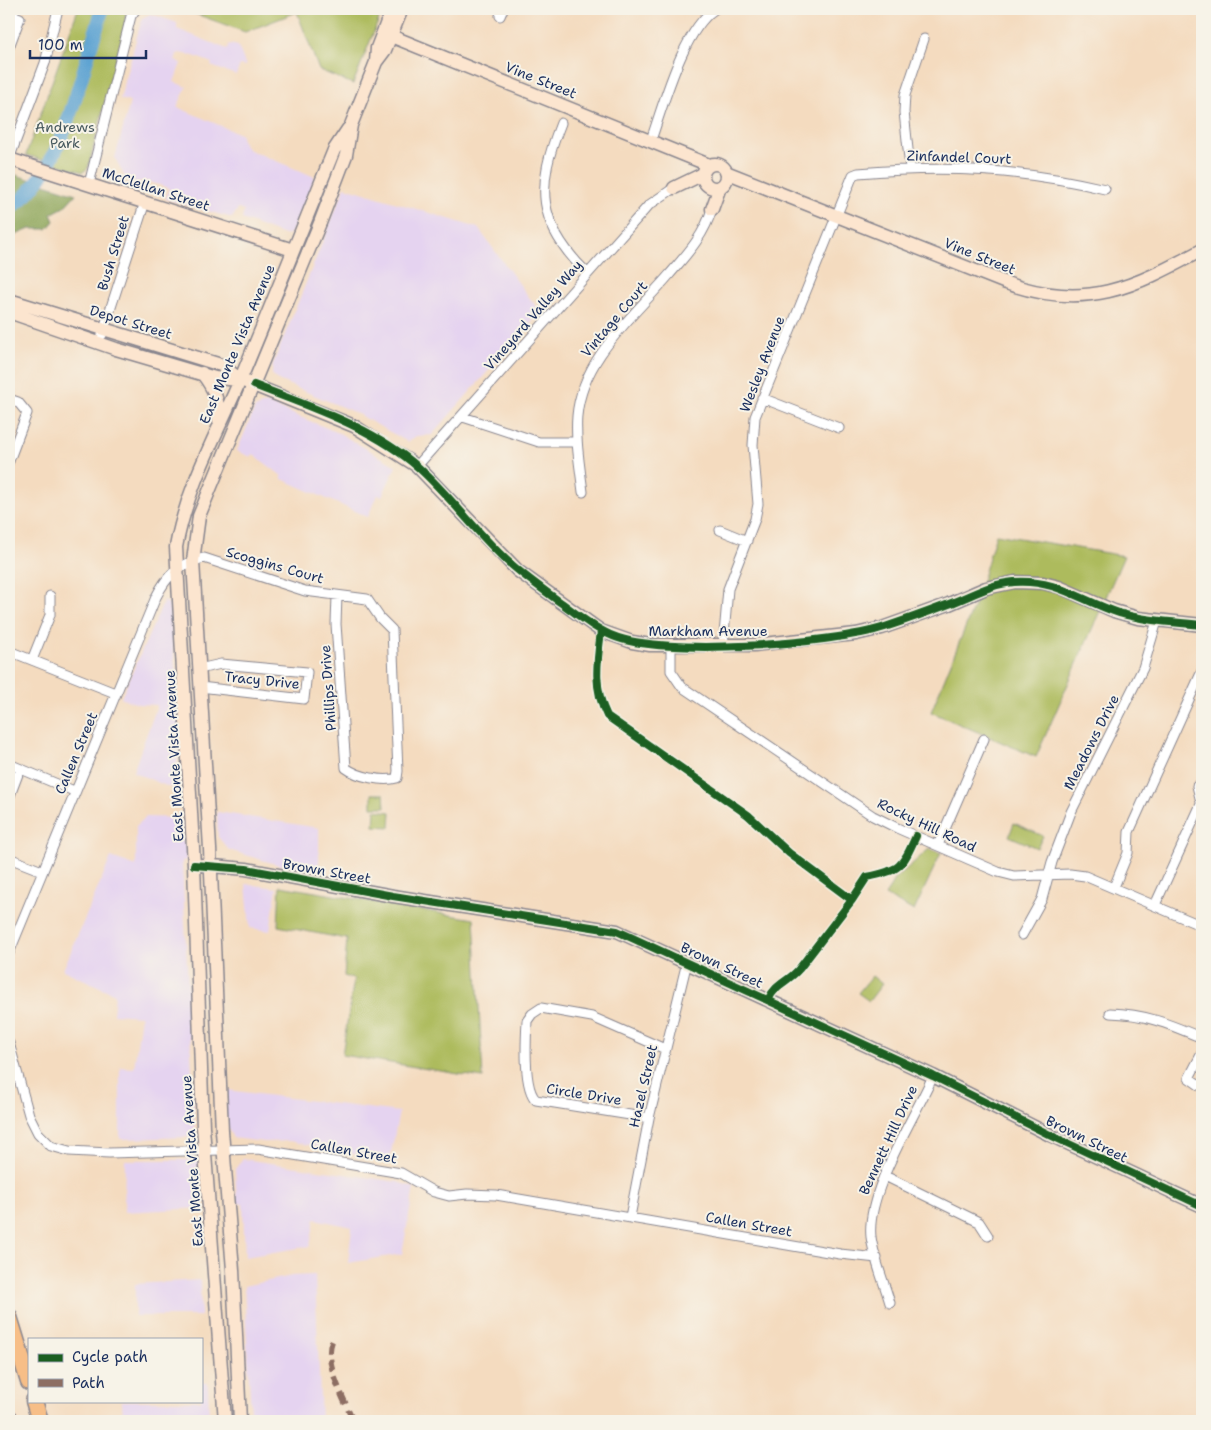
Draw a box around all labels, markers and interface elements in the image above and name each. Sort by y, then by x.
scale bar [30,28,146,60]
text: 100 m [38,35,83,55]
street label: Vine Street [503,57,579,103]
park label: Andrews Park [35,118,95,152]
street label: Zinfandel Court [906,146,1012,168]
street label: McClellan Street [100,163,212,215]
street label: Bush Street [93,213,133,293]
street label: Vine Street [942,233,1018,279]
street label: Vineyard Valley Way [480,256,586,374]
street label: East Monte Vista Avenue [195,261,279,427]
street label: Vintage Court [577,277,651,361]
street label: Depot Street [88,301,174,343]
street label: Wesley Avenue [735,313,789,415]
street label: Scoggins Court [224,542,326,588]
street label: Markham Avenue [648,622,768,640]
street label: Phillips Drive [316,644,340,732]
street label: Tracy Drive [223,667,301,693]
street label: East Monte Vista Avenue [161,670,187,842]
street label: Meadows Drive [1059,691,1123,793]
street label: Callen Street [51,709,101,797]
street label: Rocky Hill Road [875,794,980,856]
street label: Brown Street [282,854,372,888]
street label: Brown Street [678,938,766,992]
street label: Hazel Street [625,1043,661,1129]
street label: East Monte Vista Avenue [177,1075,207,1247]
street label: Circle Drive [545,1079,623,1109]
street label: Bennett Hill Drive [855,1082,921,1198]
street label: Brown Street [1043,1111,1131,1167]
street label: Callen Street [309,1135,399,1167]
street label: Callen Street [704,1208,794,1240]
legend [28,1338,202,1402]
text: Cycle path [72,1347,148,1367]
text: Path [72,1373,105,1393]

